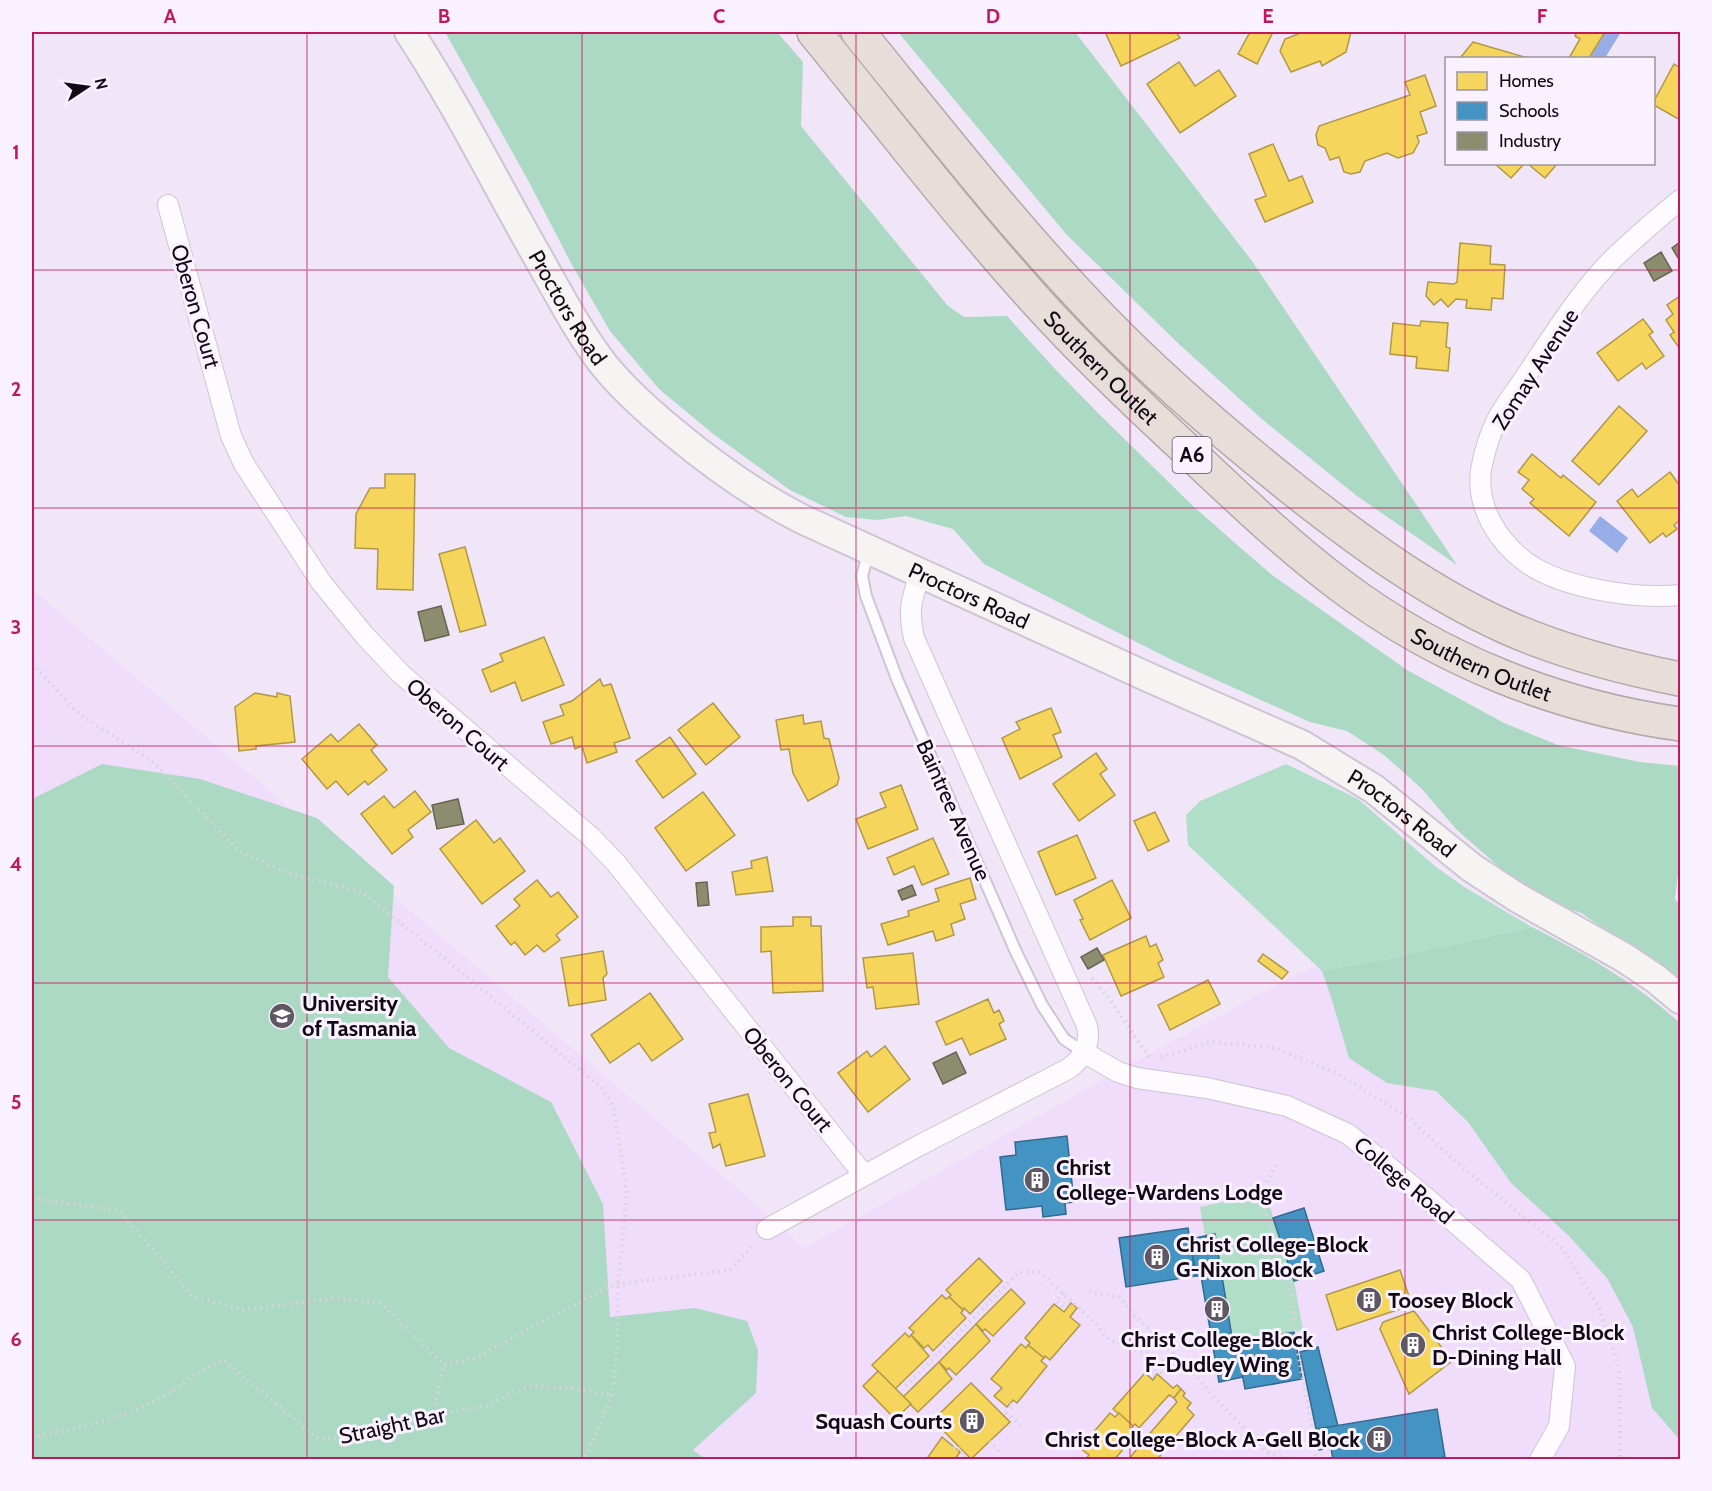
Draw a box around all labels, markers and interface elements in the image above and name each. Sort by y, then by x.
text: A [164,4,177,28]
text: B [438,4,450,28]
text: C [713,4,725,28]
text: D [986,4,1000,28]
text: E [1262,4,1274,28]
text: F [1537,4,1548,28]
north arrow [57,57,117,117]
legend [1445,57,1655,165]
text: Homes [1499,70,1554,92]
text: N [91,76,112,91]
text: Schools [1499,100,1559,122]
text: Industry [1499,130,1561,152]
text: 1 [12,140,20,164]
street label: Oberon Court [165,241,226,372]
street label: Proctors Road [523,245,612,371]
street label: Zomay Avenue [1486,304,1585,435]
street label: Southern Outlet [1038,305,1164,431]
text: 2 [11,377,21,401]
road number: A6 [1172,437,1212,473]
street label: Proctors Road [904,557,1033,635]
text: 3 [11,615,21,639]
street label: Southern Outlet [1406,622,1555,708]
street label: Oberon Court [401,672,515,777]
street label: Baintree Avenue [910,735,997,885]
street label: Proctors Road [1343,763,1461,863]
text: 4 [10,852,22,876]
place label: University of Tasmania [302,990,417,1042]
school or university icon: University of Tasmania [267,1001,297,1031]
street label: Oberon Court [737,1021,839,1138]
text: 5 [11,1090,21,1114]
street label: College Road [1348,1131,1459,1230]
place label: Christ College-Wardens Lodge [1056,1154,1283,1206]
building icon: Christ College-Wardens Lodge [1022,1165,1052,1195]
place label: Christ College-Block G-Nixon Block [1176,1231,1369,1283]
building icon: Christ College-Block G-Nixon Block [1142,1242,1172,1272]
building icon: Toosey Block [1354,1285,1384,1315]
place label: Toosey Block [1388,1287,1514,1314]
building icon: Christ College-Block F-Dudley Wing [1202,1294,1232,1324]
place label: Christ College-Block D-Dining Hall [1432,1319,1625,1371]
place label: Christ College-Block F-Dudley Wing [1121,1326,1314,1378]
text: 6 [10,1327,22,1351]
building icon: Christ College-Block D-Dining Hall [1398,1330,1428,1360]
street label: Straight Bar [337,1401,448,1450]
building icon: Squash Courts [957,1406,987,1436]
place label: Squash Courts [815,1408,952,1435]
building icon: Christ College-Block A-Gell Block [1364,1424,1394,1454]
place label: Christ College-Block A-Gell Block [1045,1426,1360,1453]

